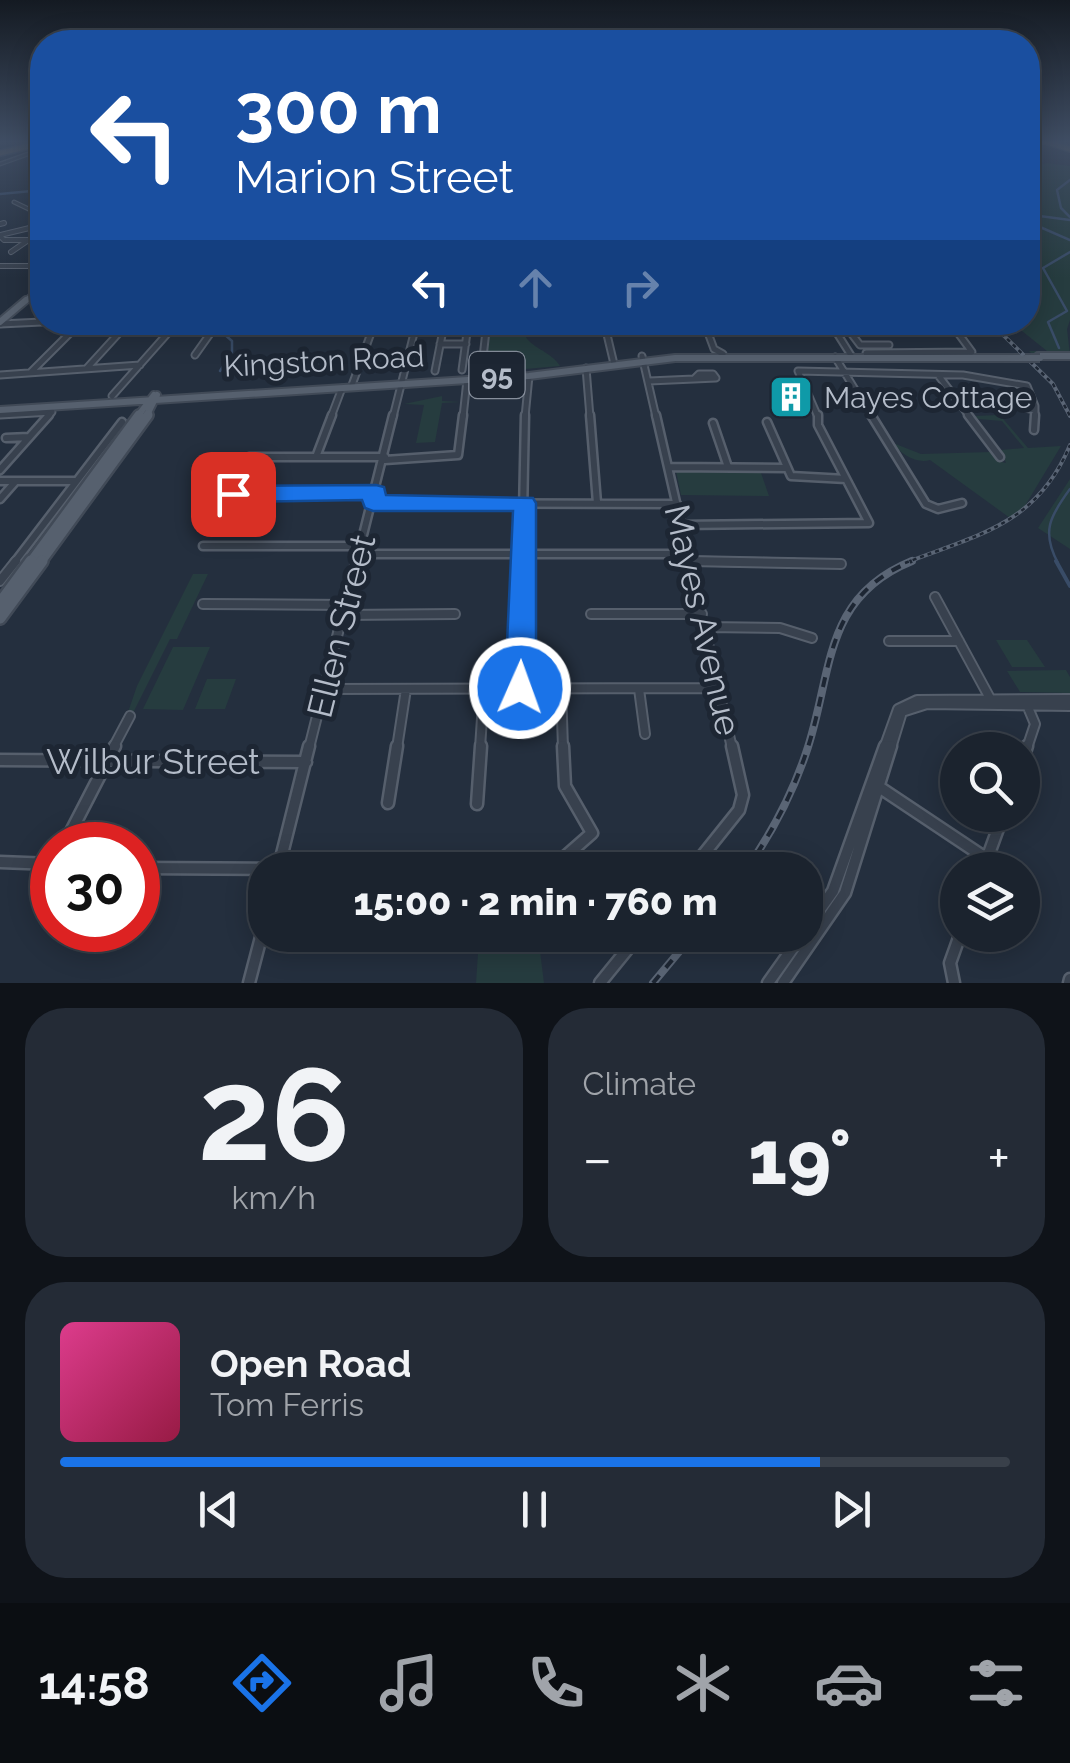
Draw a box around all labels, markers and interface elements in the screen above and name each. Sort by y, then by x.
text: 300 m [235,67,442,149]
icon: left [70,70,200,200]
text: Marion Street [235,151,514,204]
icon: left [403,260,458,315]
icon: ahead [508,260,563,315]
icon: right [613,260,668,315]
street label: Kingston Road [223,338,425,384]
road number: 95 [470,352,524,398]
building icon: Mayes Cottage [768,374,814,420]
place label: Mayes Cottage [824,380,1032,415]
pin [191,452,276,537]
icon: arrive [206,467,261,522]
street label: Mayes Avenue [657,501,749,739]
street label: Ellen Street [298,530,384,722]
position arrow [468,636,572,740]
map controls [940,732,1040,952]
button: search [940,732,1040,832]
street label: Wilbur Street [46,741,260,782]
speed limit sign: 30 [30,822,160,952]
button: layers [940,852,1040,952]
text: 15:00 · 2 min · 760 m [353,879,718,924]
text: 26 [198,1038,350,1190]
text: Climate [583,1065,696,1102]
text: 19° [748,1113,851,1202]
text: − [583,1126,612,1191]
text: + [987,1126,1010,1191]
text: km/h [232,1179,316,1216]
text: Open Road [210,1341,411,1386]
text: Tom Ferris [210,1386,364,1423]
icon: previous [191,1482,246,1537]
icon: pause [507,1482,562,1537]
icon: next [824,1482,879,1537]
icon: directions [227,1648,297,1718]
icon: music [374,1648,444,1718]
icon: phone [521,1648,591,1718]
icon: climate [668,1648,738,1718]
icon: car [814,1648,884,1718]
icon: filters [961,1648,1031,1718]
text: 14:58 [38,1657,150,1710]

